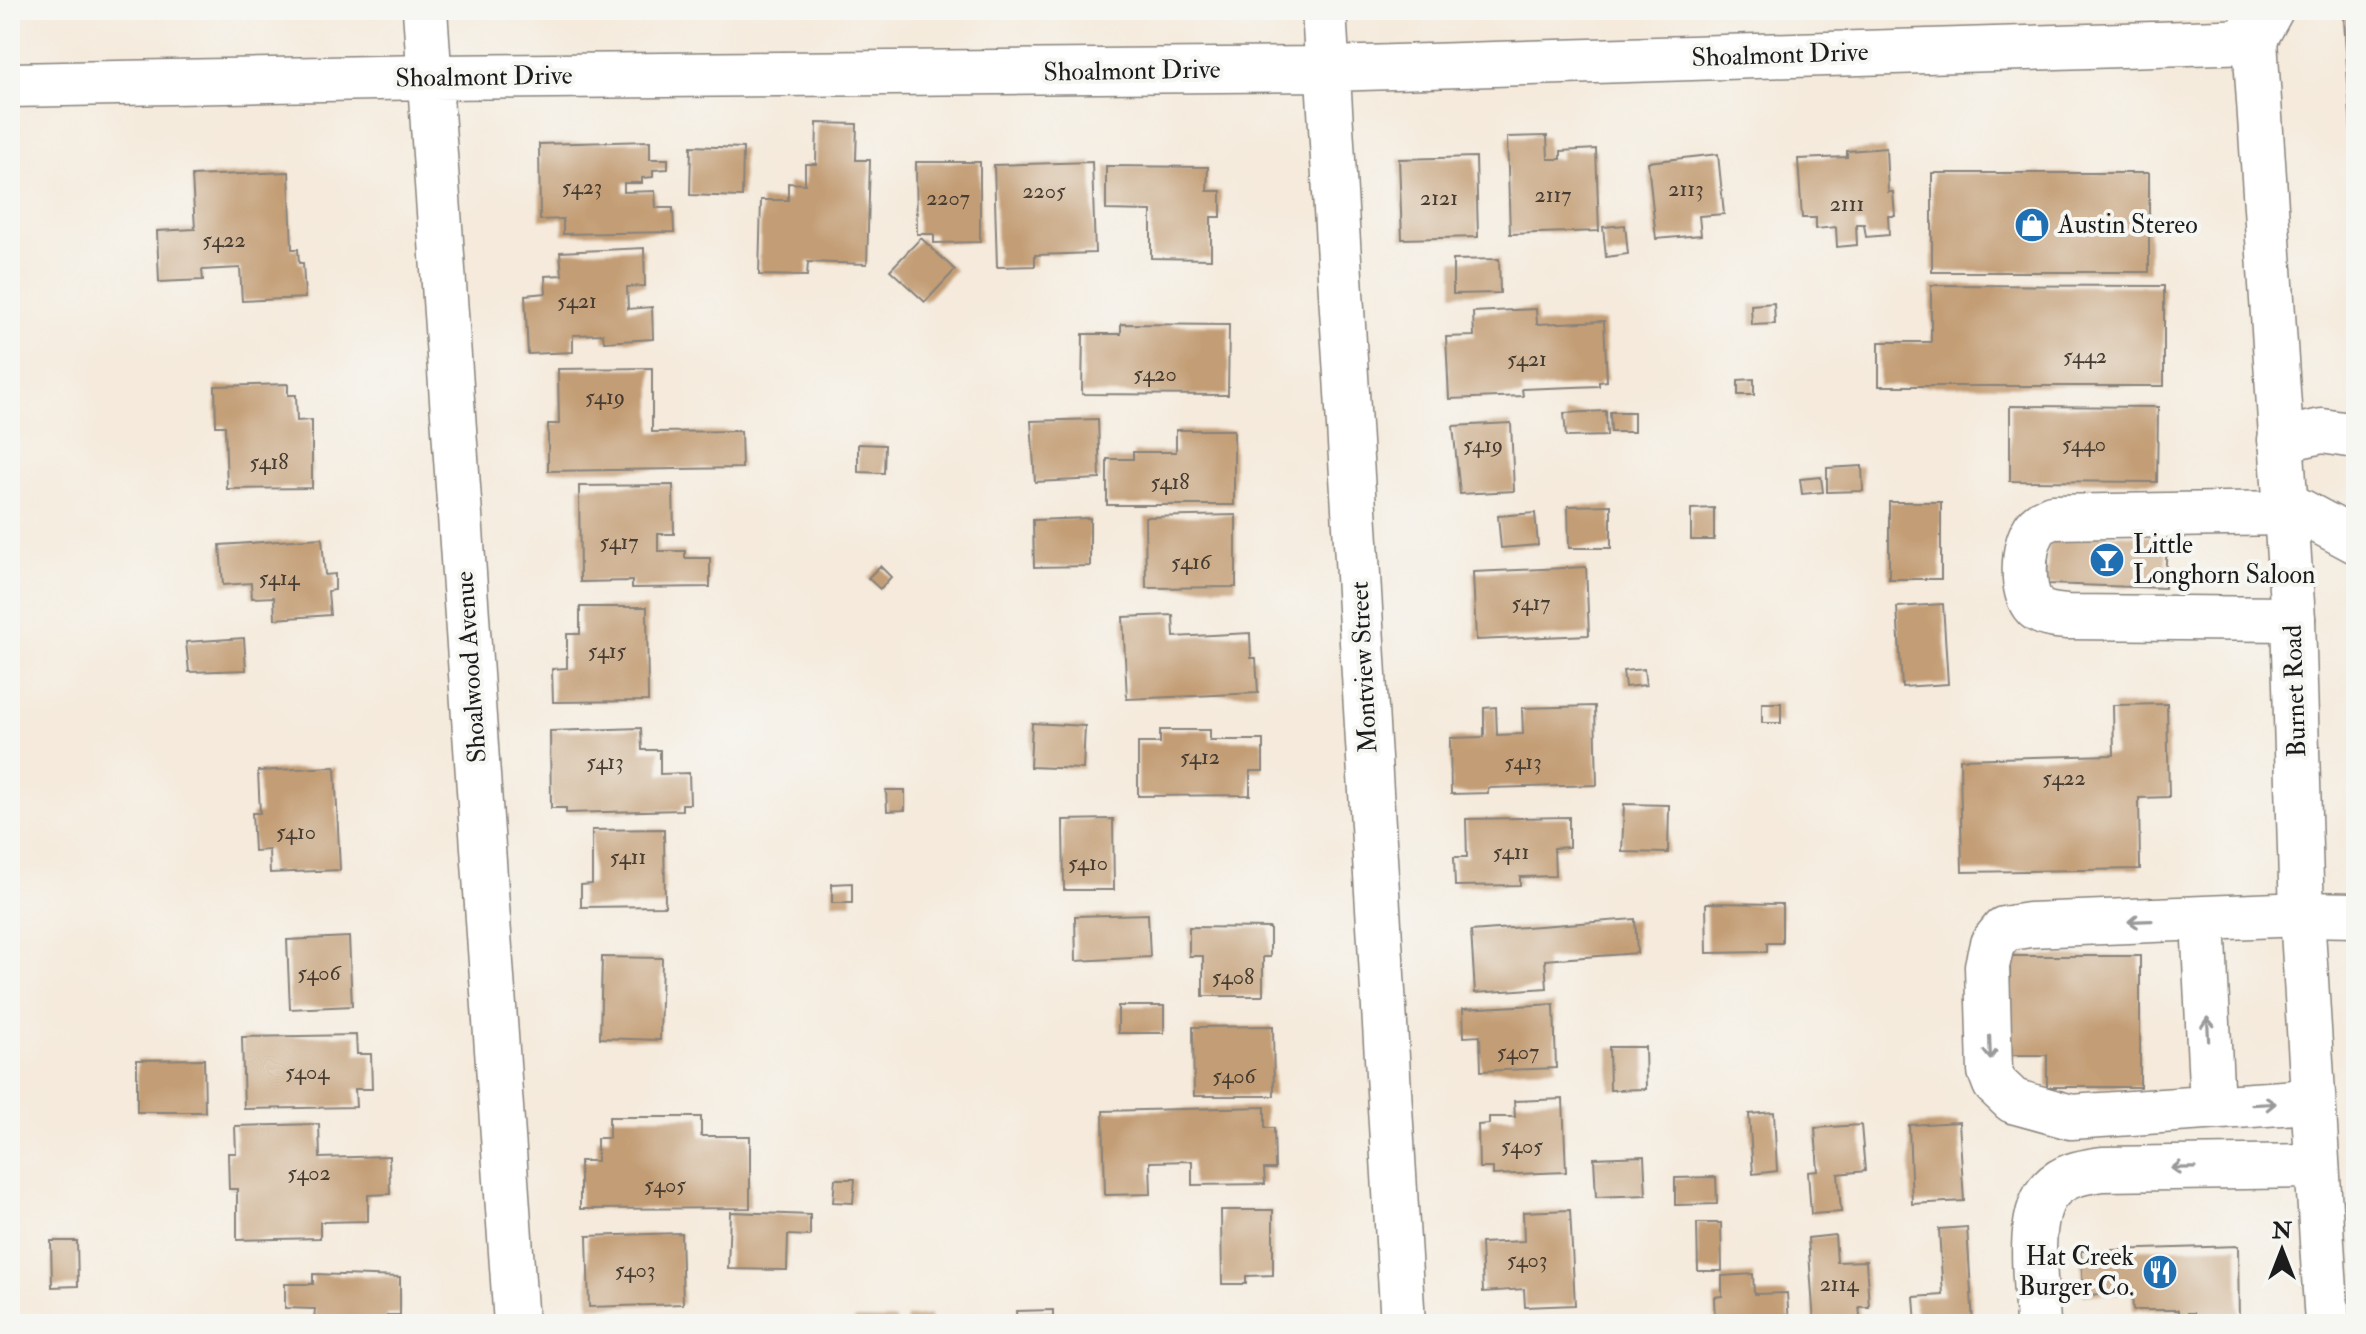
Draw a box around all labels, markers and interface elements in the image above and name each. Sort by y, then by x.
street label: Shoalmont Drive [1691,36,1869,74]
street label: Shoalmont Drive [1043,53,1221,89]
street label: Shoalmont Drive [395,59,573,95]
house number: 5423 [562,173,602,201]
house number: 2113 [1668,175,1704,203]
house number: 2205 [1022,177,1066,205]
house number: 2117 [1535,181,1571,209]
house number: 2207 [926,184,970,212]
house number: 2121 [1420,184,1458,212]
house number: 2111 [1830,190,1864,218]
shop icon: Austin Stereo [2013,206,2051,244]
place label: Austin Stereo [2057,209,2198,241]
house number: 5422 [202,226,246,254]
house number: 5421 [557,287,597,315]
house number: 5442 [2063,342,2107,370]
house number: 5421 [1507,345,1547,373]
house number: 5420 [1133,360,1177,388]
house number: 5419 [585,383,625,411]
house number: 5440 [2062,430,2106,458]
house number: 5419 [1463,431,1503,459]
house number: 5418 [249,448,289,476]
house number: 5418 [1150,468,1190,496]
house number: 5417 [600,528,638,556]
place label: Little Longhorn Saloon [2133,529,2316,591]
bar icon: Little Longhorn Saloon [2088,541,2126,579]
house number: 5416 [1171,548,1213,576]
house number: 5414 [259,564,300,592]
street label: Shoalwood Avenue [448,570,494,764]
street label: Montview Street [1344,580,1384,754]
house number: 5417 [1512,589,1550,617]
street label: Burnet Road [2277,624,2313,758]
house number: 5415 [588,637,627,665]
house number: 5412 [1180,743,1220,771]
house number: 5413 [586,748,624,776]
house number: 5413 [1504,748,1542,776]
house number: 5422 [2042,764,2086,792]
house number: 5410 [276,818,316,846]
house number: 5411 [1493,838,1529,866]
house number: 5411 [610,843,646,871]
house number: 5410 [1068,849,1108,877]
one-way arrow [2127,913,2154,928]
house number: 5406 [297,959,343,987]
house number: 5408 [1212,963,1254,991]
one-way arrow [2201,1016,2216,1043]
one-way arrow [1982,1034,1997,1061]
house number: 5407 [1497,1038,1539,1066]
house number: 5404 [285,1058,330,1086]
house number: 5406 [1212,1062,1258,1090]
one-way arrow [2250,1096,2277,1111]
house number: 5405 [1501,1132,1543,1160]
house number: 5402 [287,1159,331,1187]
one-way arrow [2170,1160,2197,1176]
house number: 5405 [644,1171,686,1199]
north arrow [2242,1210,2322,1290]
text: N [2271,1217,2292,1245]
place label: Hat Creek Burger Co. [2018,1241,2135,1303]
house number: 5403 [1507,1246,1547,1274]
restaurant icon: Hat Creek Burger Co. [2141,1253,2179,1291]
house number: 5403 [615,1256,655,1284]
house number: 2114 [1820,1270,1859,1298]

